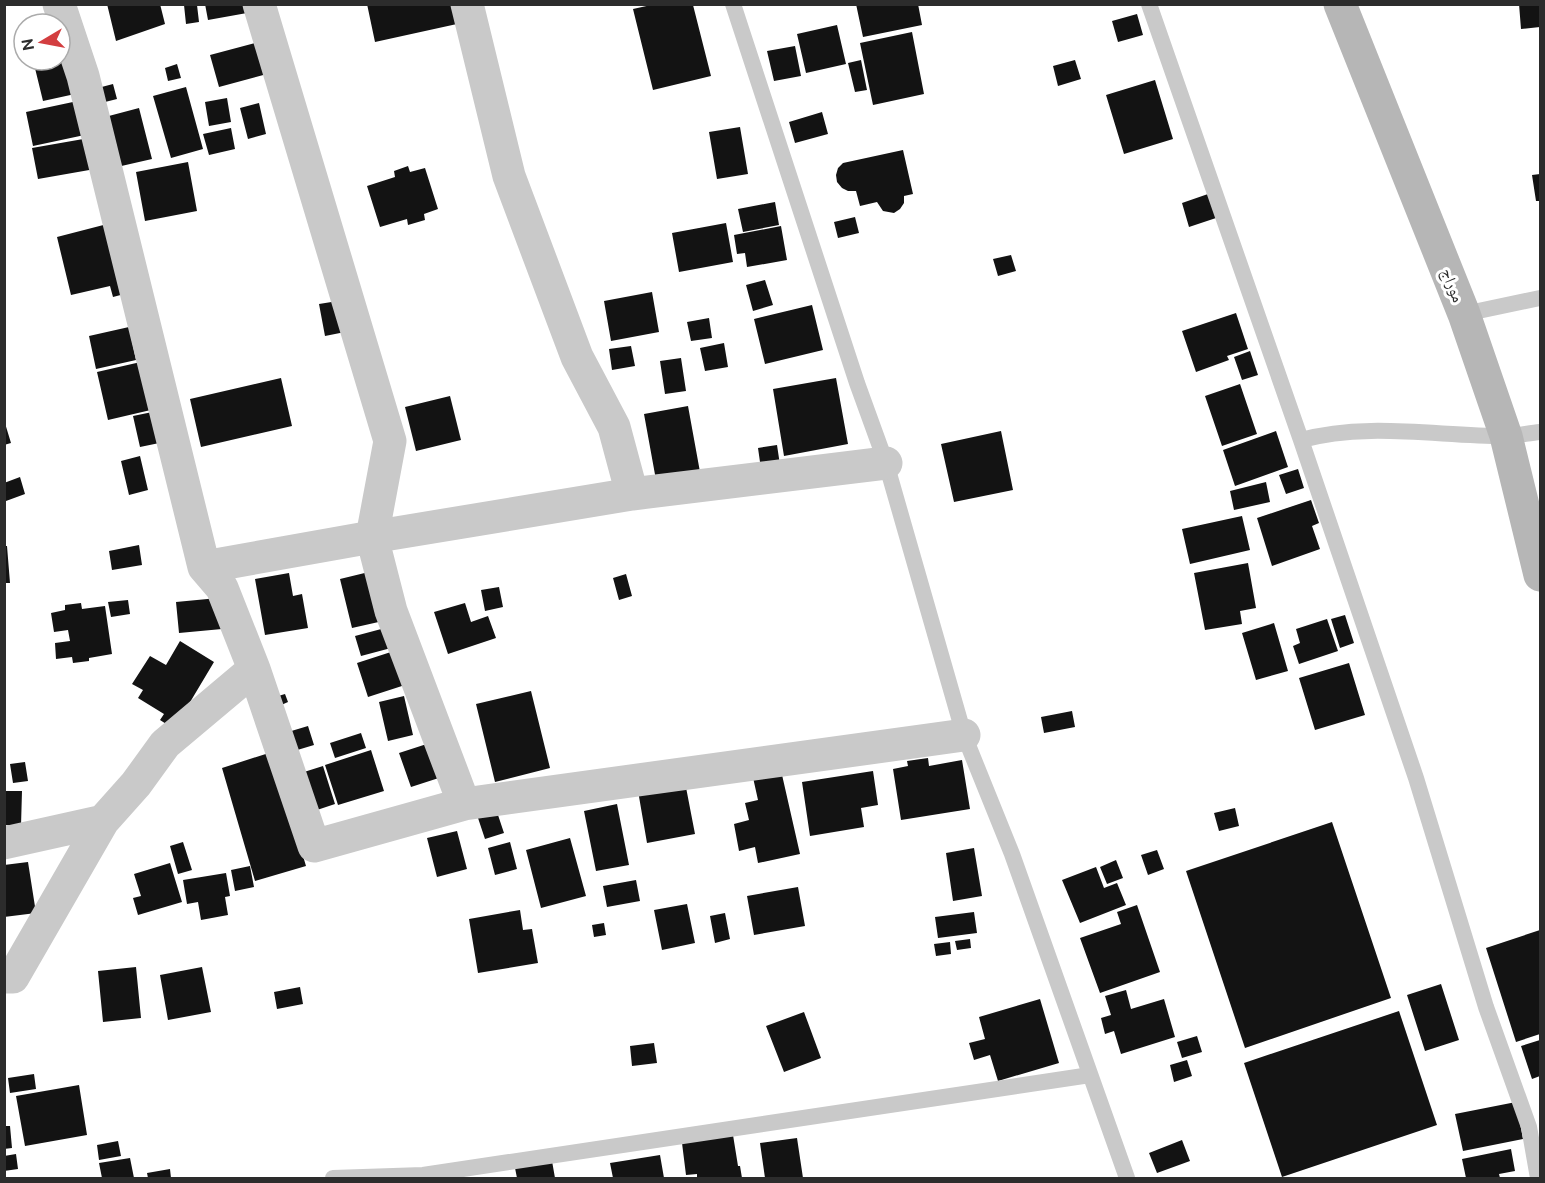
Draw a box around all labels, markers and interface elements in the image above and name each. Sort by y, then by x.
north arrow [12,12,72,72]
text: N [17,37,37,52]
street label: موراج [1436,265,1468,305]

